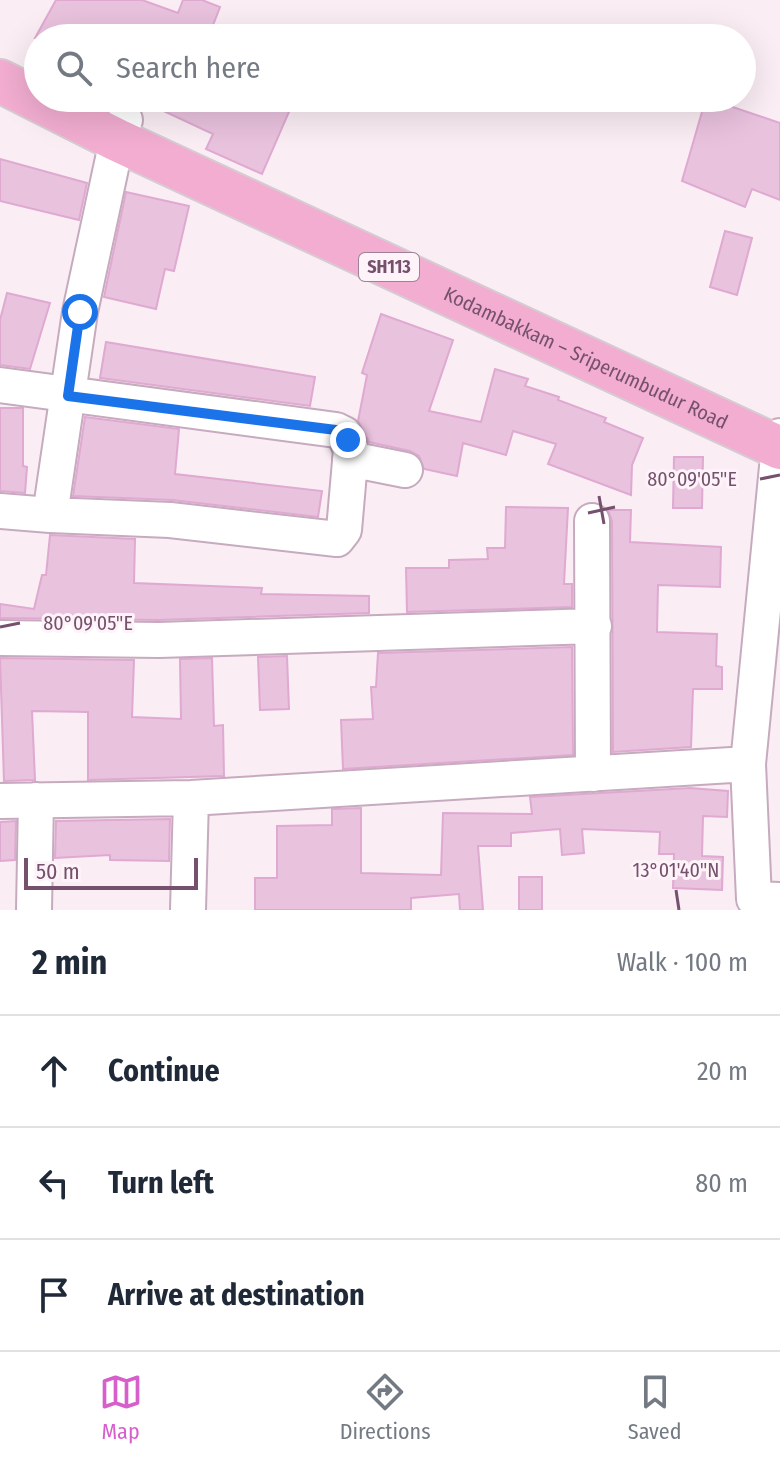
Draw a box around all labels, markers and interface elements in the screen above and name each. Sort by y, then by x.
search box [24,24,756,112]
icon: search [52,46,96,90]
text: Search here [116,50,261,86]
road number: SH113 [359,253,419,281]
street label: Kodambakkam – Sriperumbudur Road [440,282,732,434]
route start [62,294,98,330]
route end [330,422,366,458]
text: 80°09'05"E [647,467,737,491]
text: 80°09'05"E [43,611,133,635]
scale bar [24,854,198,890]
text: 50 m [36,858,80,885]
text: 13°01'40"N [633,858,719,882]
text: 2 min [32,942,107,983]
text: Walk · 100 m [617,947,748,978]
icon: ahead [32,1049,76,1093]
text: Continue [108,1053,220,1089]
text: 20 m [697,1056,748,1087]
icon: left [32,1161,76,1205]
text: Turn left [108,1165,214,1201]
text: 80 m [695,1168,748,1199]
icon: arrive [32,1273,76,1317]
text: Arrive at destination [108,1277,365,1313]
tab: Map [99,1370,143,1445]
tab: Directions [340,1370,431,1445]
tab: Saved [628,1370,681,1445]

